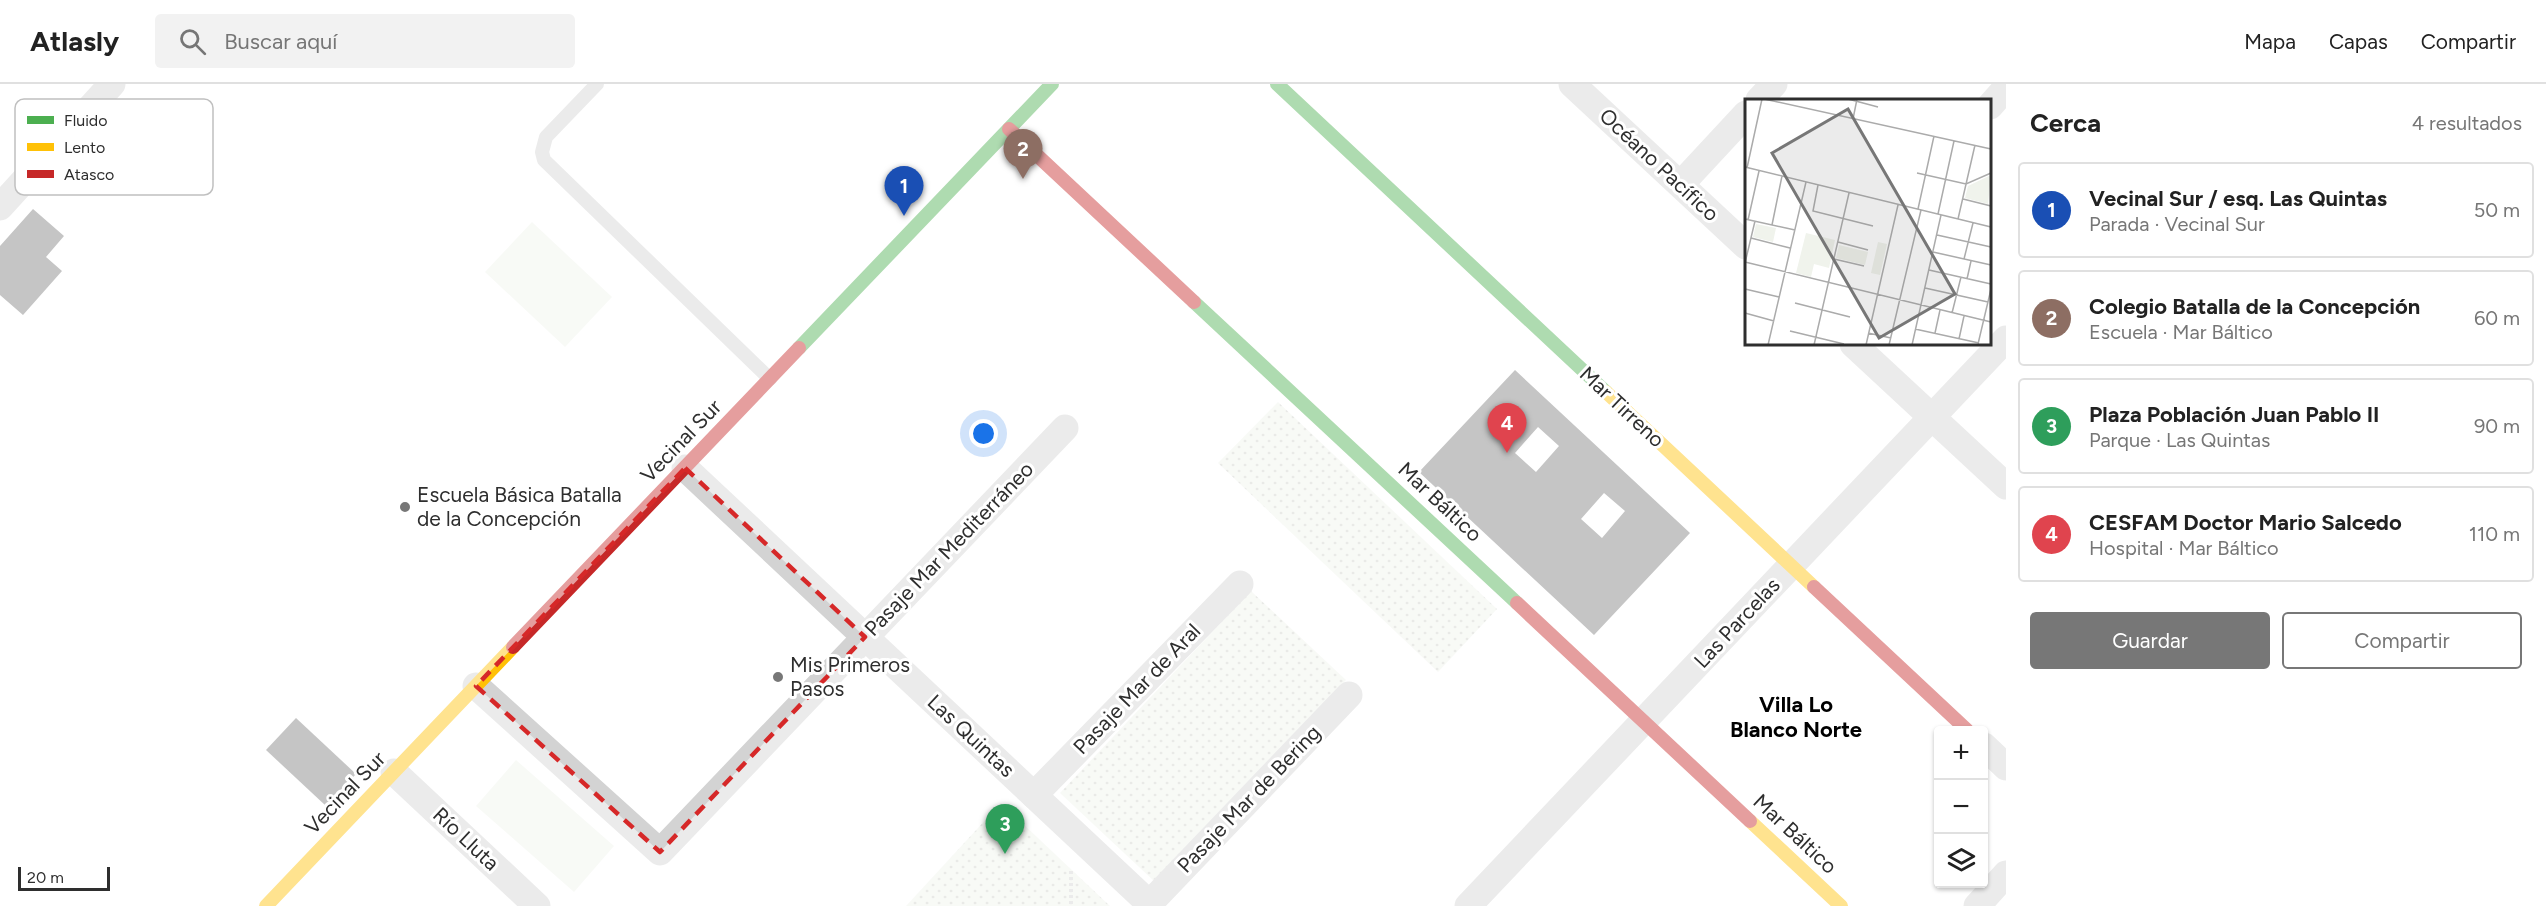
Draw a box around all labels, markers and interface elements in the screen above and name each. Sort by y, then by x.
search box [155,14,575,68]
text: Atlasly [30,24,119,58]
icon: search [176,25,209,58]
text: Buscar aquí [224,28,337,55]
text: Mapa [2244,29,2296,54]
text: Capas [2329,29,2388,54]
text: Compartir [2421,29,2516,54]
legend [15,99,213,195]
inset map [1745,99,1991,345]
street label: Océano Pacífico [1595,103,1724,226]
text: Cerca [2030,107,2101,139]
text: Fluido [64,111,108,130]
text: 4 resultados [2412,111,2522,135]
pin: 2 [1004,130,1042,179]
text: Lento [64,138,105,157]
text: Atasco [64,165,114,184]
pin: 1 [884,166,924,216]
text: Vecinal Sur / esq. Las Quintas [2089,185,2387,212]
text: 1 [2047,198,2056,222]
text: 50 m [2474,198,2520,222]
text: Parada · Vecinal Sur [2089,212,2265,236]
text: Colegio Batalla de la Concepción [2089,293,2420,320]
text: 2 [2046,306,2057,330]
text: 60 m [2474,306,2520,330]
text: Escuela · Mar Báltico [2089,320,2273,344]
street label: Mar Tirreno [1575,361,1670,452]
street label: Vecinal Sur [635,394,726,487]
text: Plaza Población Juan Pablo II [2089,401,2379,428]
pin: 4 [1488,404,1526,453]
text: 3 [2046,414,2057,438]
text: 90 m [2474,414,2520,438]
your location [969,419,998,448]
text: Parque · Las Quintas [2089,428,2270,452]
street label: Pasaje Mar Mediterráneo [859,456,1038,641]
street label: Mar Báltico [1393,457,1487,547]
place label: Escuela Básica Batalla de la Concepción [417,482,622,531]
marker: Escuela Básica Batalla de la Concepción [398,500,412,514]
text: CESFAM Doctor Mario Salcedo [2089,509,2402,536]
text: 4 [2045,522,2058,546]
text: 110 m [2469,522,2520,546]
text: Hospital · Mar Báltico [2089,536,2279,560]
street label: Las Parcelas [1689,572,1785,673]
button: Guardar [2030,612,2270,669]
button: Compartir [2282,612,2522,669]
street label: Pasaje Mar de Aral [1068,618,1205,759]
place label: Mis Primeros Pasos [790,652,910,701]
marker: Mis Primeros Pasos [771,670,785,684]
street label: Las Quintas [923,689,1020,782]
district label: Villa Lo Blanco Norte [1730,691,1862,743]
street label: Pasaje Mar de Bering [1172,720,1326,878]
map controls [1934,726,1988,888]
button: + [1934,726,1988,780]
street label: Vecinal Sur [299,746,390,839]
button: − [1934,780,1988,834]
street label: Mar Báltico [1748,789,1842,879]
street label: Río Lluta [428,802,505,875]
pin: 3 [986,804,1024,854]
button: layers [1934,834,1988,888]
scale bar [18,864,110,892]
text: 20 m [27,868,64,887]

